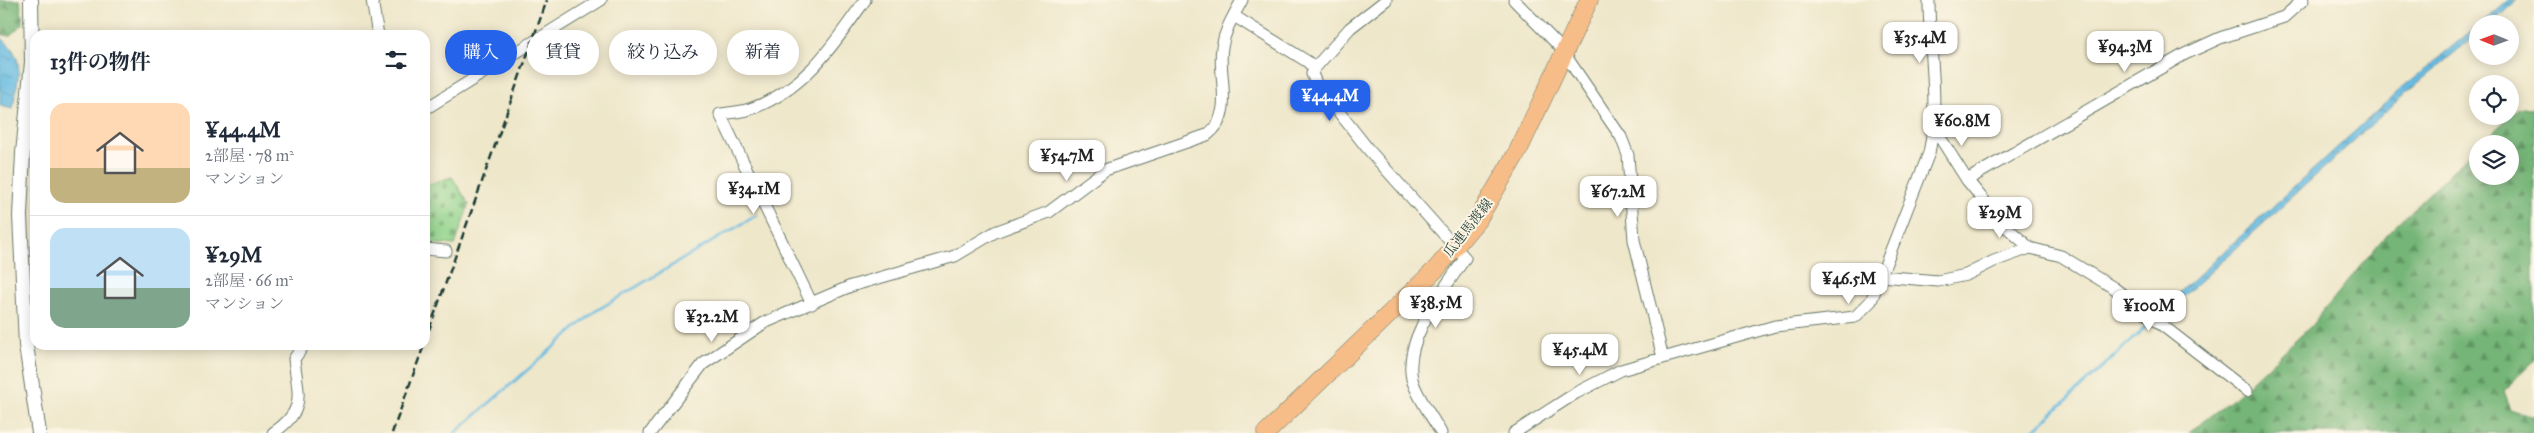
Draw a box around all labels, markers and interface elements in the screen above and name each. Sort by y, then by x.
north arrow [2469,15,2519,65]
map controls [2469,15,2519,185]
pin: ¥35.4M [1879,22,1961,64]
text: ¥35.4M [1894,28,1946,47]
chip: 購入 [445,30,517,75]
chip: 賃貸 [527,30,599,75]
chip: 絞り込み [609,30,717,75]
chip: 新着 [727,30,799,75]
pin: ¥94.3M [2084,30,2166,73]
text: ¥94.3M [2098,37,2152,56]
icon: filters [382,46,410,74]
text: 13件の物件 [50,49,151,75]
button: locate [2469,75,2519,125]
pin: ¥44.4M [1289,80,1371,122]
text: ¥44.4M [1301,86,1359,105]
pin: ¥60.8M [1921,104,2003,147]
text: ¥60.8M [1934,111,1990,130]
text: ¥44.4M [205,117,281,143]
icon: home [90,123,150,183]
button: layers [2469,135,2519,185]
pin: ¥54.7M [1026,140,1108,182]
text: 2部屋 · 78 m² [205,146,294,165]
text: ¥54.7M [1040,146,1094,165]
text: マンション [205,169,284,188]
pin: ¥34.1M [713,172,795,215]
pin: ¥67.2M [1577,176,1659,218]
text: ¥34.1M [728,179,780,198]
text: ¥67.2M [1591,182,1645,201]
street label: 瓜連馬渡線 [1440,195,1496,261]
pin: ¥29M [1970,196,2030,239]
text: ¥29M [1978,203,2022,222]
text: ¥29M [205,242,262,268]
icon: home [90,248,150,308]
pin: ¥46.5M [1808,262,1890,305]
text: ¥46.5M [1822,269,1876,288]
text: 2部屋 · 66 m² [205,271,293,290]
pin: ¥38.5M [1395,286,1477,329]
pin: ¥100M [2114,290,2184,332]
text: ¥38.5M [1410,293,1462,312]
text: マンション [205,294,284,313]
text: ¥100M [2123,296,2175,315]
pin: ¥32.2M [671,300,753,343]
text: ¥32.2M [686,307,738,326]
pin: ¥45.4M [1539,334,1621,376]
text: ¥45.4M [1552,340,1608,359]

